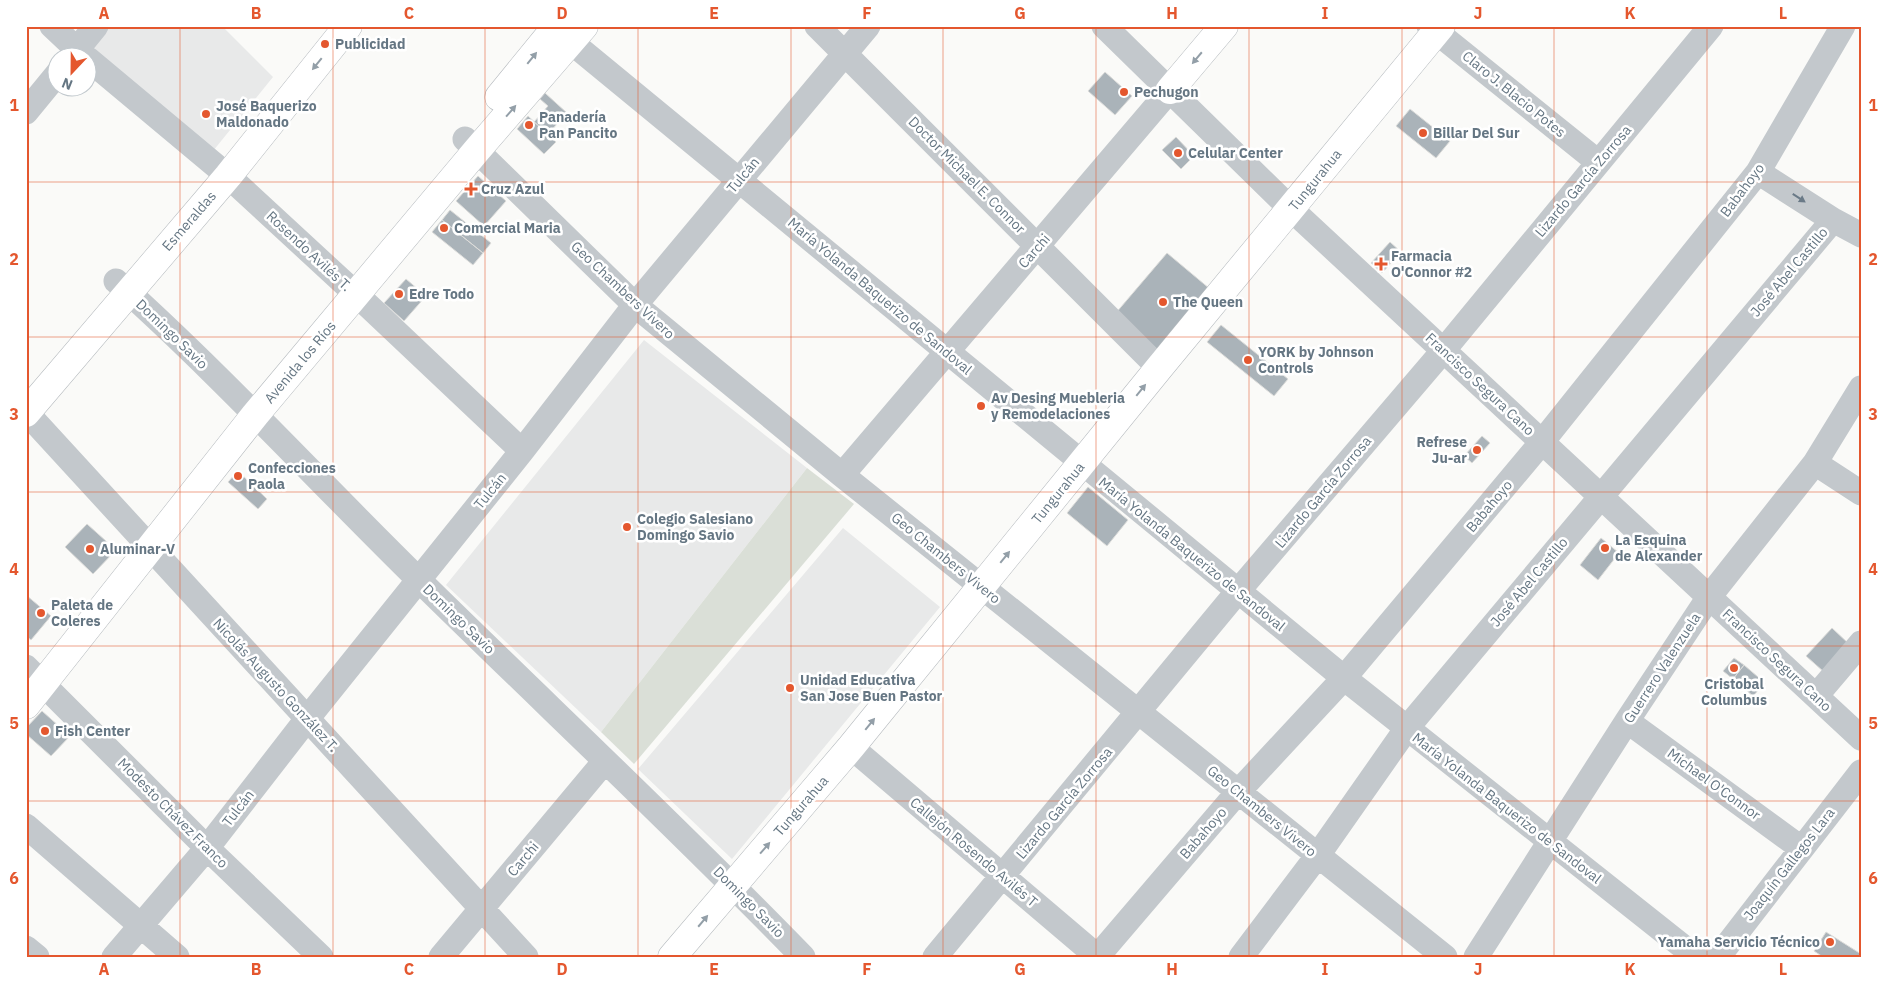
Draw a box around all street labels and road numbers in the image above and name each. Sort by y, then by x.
street label: Claro J. Blacio Potes [1459,47,1569,141]
street label: Doctor Michael E. Connor [905,113,1029,237]
street label: Lizardo García Zorrosa [1531,121,1635,241]
street label: Tungurahua [1285,145,1346,215]
street label: Tulcán [723,153,763,197]
street label: Babahoyo [1716,159,1768,220]
street label: Esmeraldas [158,187,220,255]
street label: Rosendo Avilés T. [263,207,355,295]
street label: María Yolanda Baquerizo de Sandoval [784,214,976,379]
street label: José Abel Castillo [1746,223,1832,320]
street label: Carchi [1014,230,1054,272]
street label: Geo Chambers Vivero [567,237,679,343]
street label: Domingo Savio [132,295,212,373]
street label: Avenida los Ríos [260,317,340,407]
street label: Francisco Segura Cano [1422,329,1538,439]
street label: Lizardo García Zorrosa [1271,432,1375,552]
street label: Tungurahua [1028,458,1089,528]
street label: Tulcán [470,469,510,513]
street label: María Yolanda Baquerizo de Sandoval [1095,473,1289,635]
street label: Babahoyo [1462,476,1516,536]
street label: Geo Chambers Vivero [888,508,1004,608]
street label: José Abel Castillo [1486,533,1572,630]
street label: Domingo Savio [419,580,499,658]
street label: Francisco Segura Cano [1719,605,1835,715]
street label: Guerrero Valenzuela [1620,609,1705,727]
street label: Nicolás Augusto González T. [209,615,343,755]
street label: María Yolanda Baquerizo de Sandoval [1409,729,1605,888]
street label: Lizardo García Zorrosa [1012,743,1116,863]
street label: Michael O'Connor [1664,744,1764,824]
street label: Modesto Chávez Franco [114,754,232,872]
street label: Geo Chambers Vivero [1204,761,1320,861]
street label: Tungurahua [770,772,833,840]
street label: Tulcán [218,786,258,830]
street label: Callejón Rosendo Avilés T [907,793,1041,911]
street label: Babahoyo [1176,803,1230,863]
street label: Joaquín Gallegos Lara [1739,804,1839,924]
street label: Carchi [503,838,543,880]
street label: Domingo Savio [710,863,788,941]

